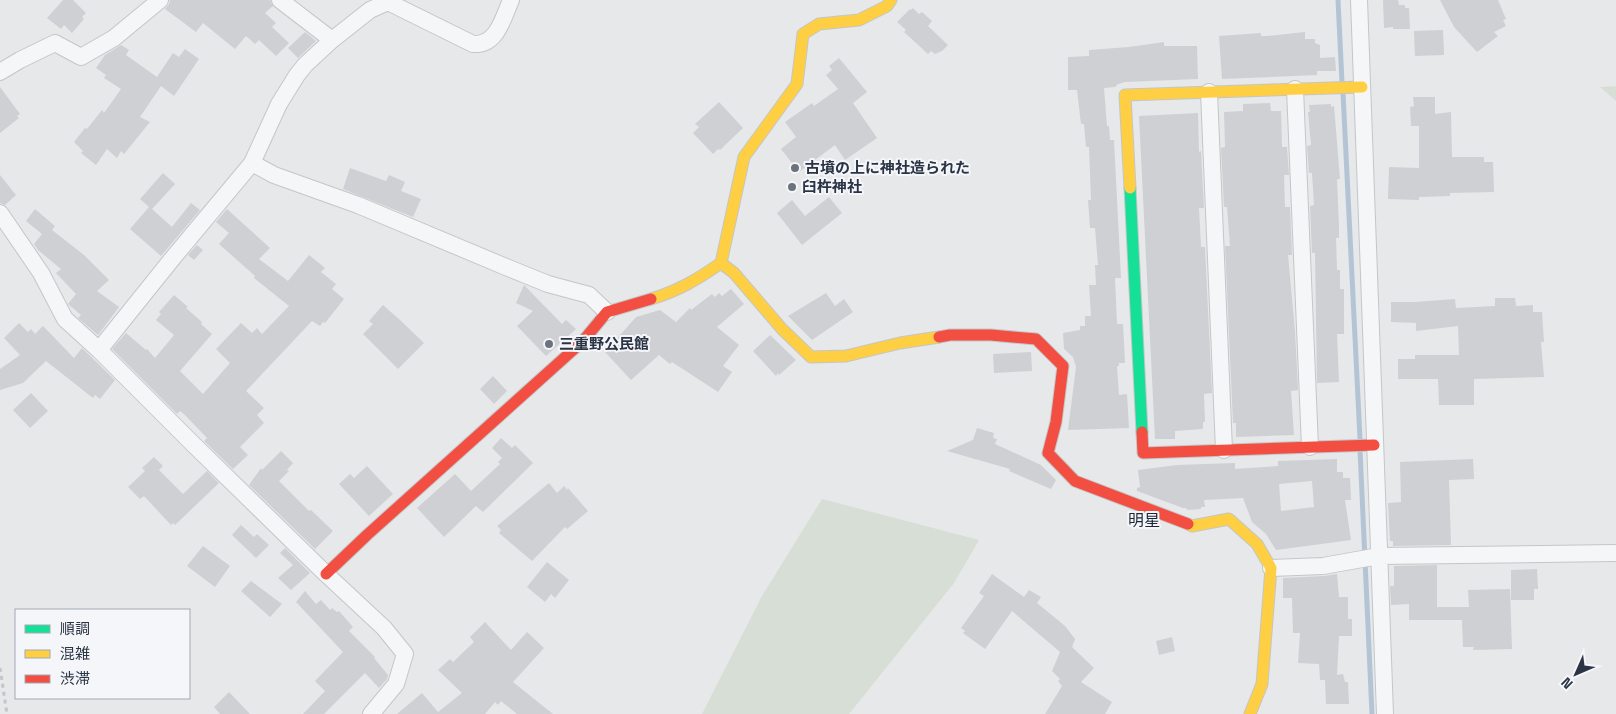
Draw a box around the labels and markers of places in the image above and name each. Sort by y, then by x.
place label: 古墳の上に神社造られた [805,158,970,177]
marker: 古墳の上に神社造られた [789,162,801,174]
place label: 臼杵神社 [802,177,862,196]
marker: 臼杵神社 [786,181,798,193]
place label: 三重野公民館 [559,334,649,353]
marker: 三重野公民館 [543,338,555,350]

